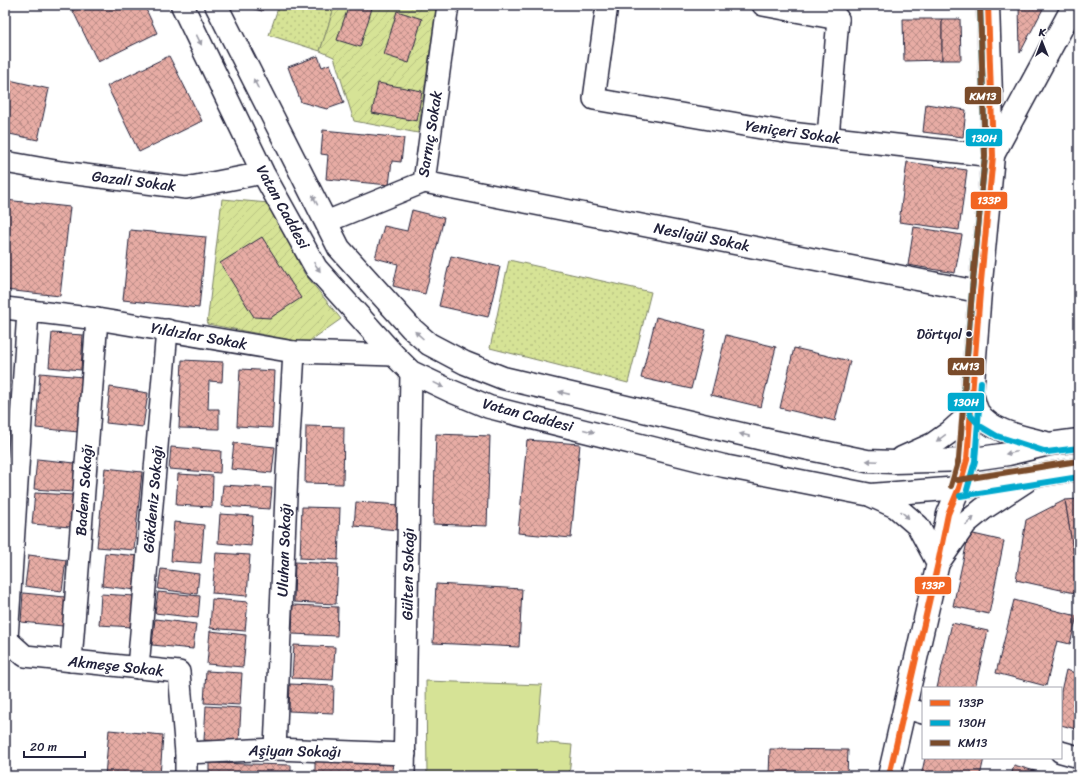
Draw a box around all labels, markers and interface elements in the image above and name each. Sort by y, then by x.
north arrow [1022,22,1062,62]
text: K [1038,23,1047,42]
one-way arrow [196,34,202,46]
one-way arrow [252,78,259,90]
line badge: KM13 [964,86,1002,105]
text: KM13 [969,87,997,106]
street label: Sarnıç Sokak [410,89,450,179]
street label: Yeniçeri Sokak [744,112,843,152]
line badge: 130H [965,128,1003,147]
text: 130H [971,129,997,148]
street label: Vatan Caddesi [249,160,317,255]
street label: Gazali Sokak [91,163,178,199]
line badge: 133P [970,191,1008,210]
text: 133P [977,191,1001,210]
one-way arrow [311,194,318,206]
street label: Nesligül Sokak [652,215,752,259]
one-way arrow [313,262,321,272]
street label: Yıldızlar Sokak [149,315,249,357]
place label: Dörtyol [916,322,963,347]
marker: Dörtyol [964,329,974,339]
one-way arrow [414,330,424,340]
line badge: KM13 [947,357,985,376]
text: KM13 [952,357,980,376]
one-way arrow [433,382,445,388]
one-way arrow [558,389,570,395]
street label: Vatan Caddesi [480,390,577,440]
line badge: 130H [947,392,985,412]
text: 130H [953,393,979,412]
one-way arrow [583,429,596,435]
one-way arrow [739,431,751,437]
one-way arrow [936,434,946,442]
street label: Badem Sokağı [68,443,100,537]
street label: Gökdeniz Sokağı [135,444,171,554]
one-way arrow [1005,450,1017,456]
one-way arrow [866,458,878,465]
street label: Uluhan Sokağı [269,503,299,597]
one-way arrow [899,510,910,519]
one-way arrow [965,516,975,525]
street label: Gülten Sokağı [394,528,422,620]
line badge: 133P [914,576,952,595]
text: 133P [921,576,945,595]
street label: Akmeşe Sokak [66,648,165,684]
legend [922,687,1062,759]
text: 133P [958,692,984,714]
text: 130H [958,712,986,734]
text: KM13 [958,732,988,754]
scale bar [24,733,85,759]
text: 20 m [30,736,57,758]
street label: Aşiyan Sokağı [248,737,341,765]

